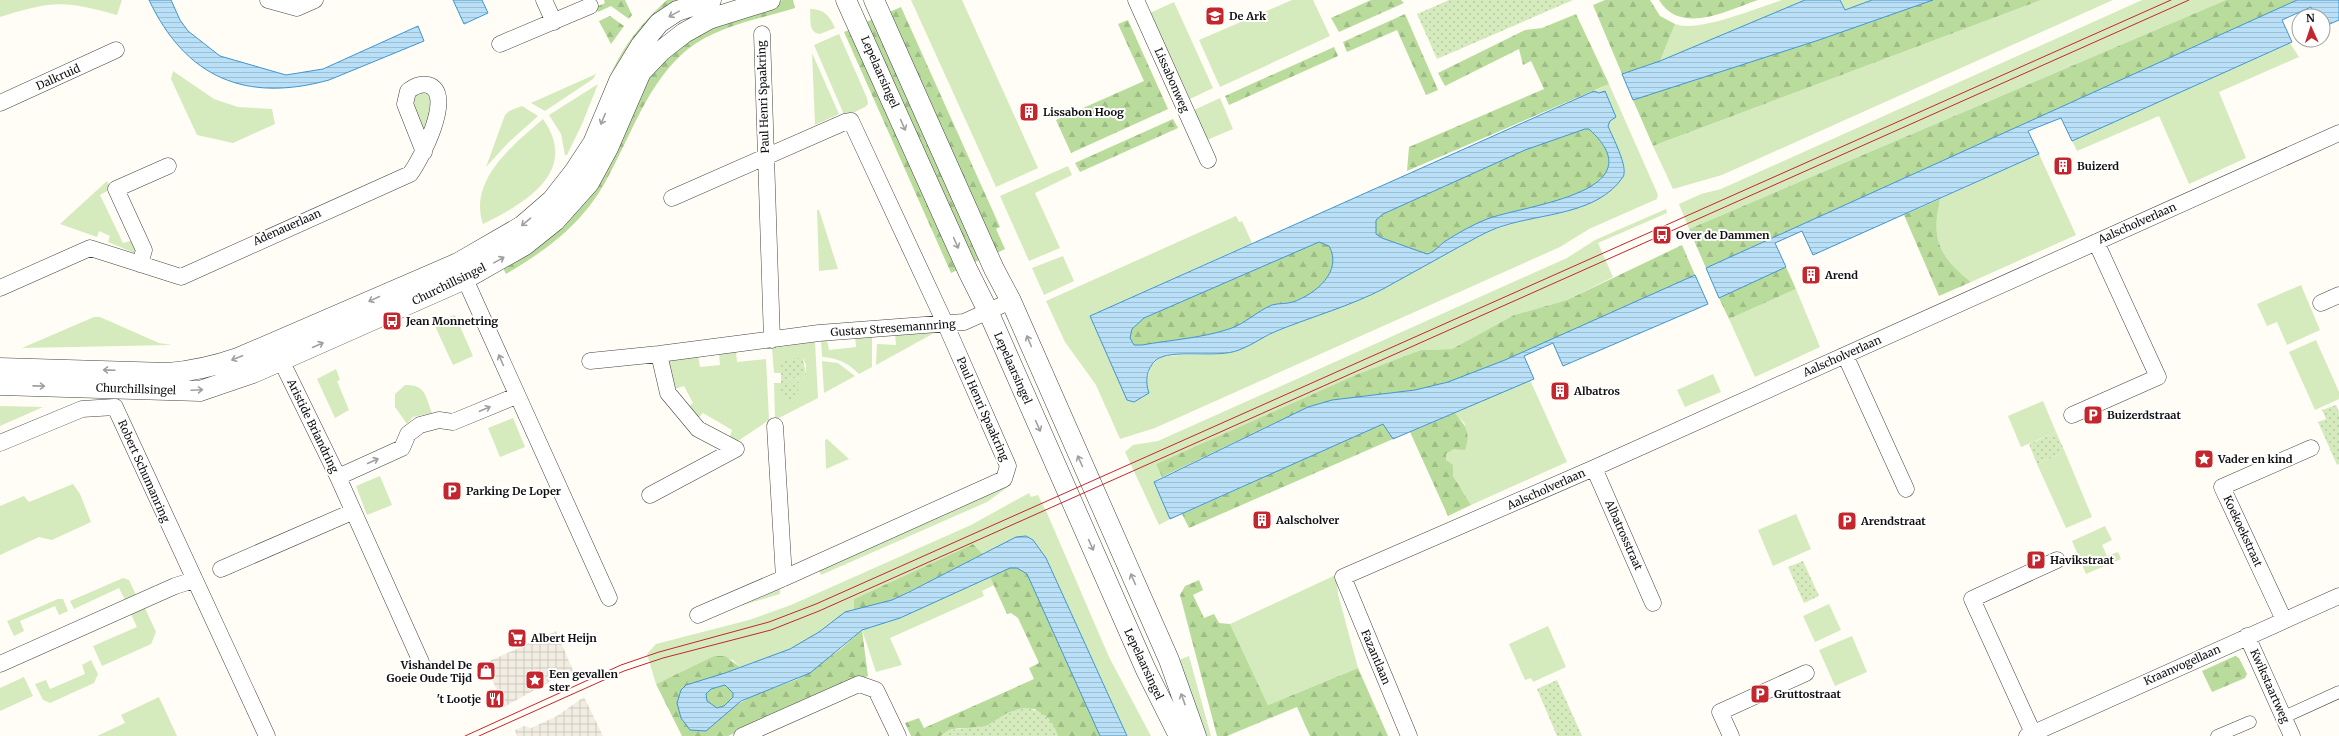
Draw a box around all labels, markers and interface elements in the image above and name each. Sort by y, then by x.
school or university icon: De Ark [1204,5,1226,27]
north arrow [2291,8,2331,48]
place label: De Ark [1229,9,1267,23]
one-way arrow [669,10,681,18]
text: N [2306,11,2315,25]
street label: Lepelaarsingel [858,34,902,111]
street label: Paul Henri Spaakring [754,40,772,154]
street label: Lissabonweg [1152,46,1193,115]
street label: Dalkruid [34,61,82,93]
building icon: Lissabon Hoog [1018,101,1040,123]
place label: Lissabon Hoog [1043,105,1124,119]
one-way arrow [599,113,606,125]
one-way arrow [900,118,907,130]
building icon: Buizerd [2052,155,2074,177]
place label: Buizerd [2077,159,2119,173]
street label: Aalscholverlaan [2095,199,2179,247]
street label: Adenauerlaan [250,205,324,249]
one-way arrow [521,218,532,227]
bus stop icon: Over de Dammen [1651,224,1673,246]
place label: Over de Dammen [1676,228,1770,242]
one-way arrow [953,237,960,249]
one-way arrow [493,255,505,263]
street label: Churchillsingel [410,260,489,308]
building icon: Arend [1800,264,1822,286]
place label: Arend [1824,268,1858,282]
one-way arrow [369,296,381,303]
bus stop icon: Jean Monnetring [381,310,403,332]
place label: Jean Monnetring [405,314,498,328]
street label: Gustav Stresemannring [830,317,956,339]
street label: Lepelaarsingel [991,330,1035,407]
street label: Aalscholverlaan [1800,332,1884,380]
one-way arrow [1024,336,1032,348]
one-way arrow [311,340,323,348]
one-way arrow [231,355,243,363]
one-way arrow [497,355,504,367]
street label: Paul Henri Spaakring [954,355,1012,464]
one-way arrow [103,367,116,374]
street label: Aristide Briandring [284,376,342,476]
building icon: Albatros [1549,380,1571,402]
street label: Churchillsingel [96,381,177,397]
one-way arrow [32,382,45,390]
place label: Albatros [1573,384,1620,398]
one-way arrow [190,387,203,394]
parking icon: Buizerdstraat [2082,404,2104,426]
one-way arrow [478,405,490,412]
place label: Buizerdstraat [2107,408,2181,422]
street label: Robert Schumanring [115,418,173,525]
one-way arrow [1035,419,1042,431]
place icon: Vader en kind [2193,448,2215,470]
place label: Vader en kind [2217,452,2293,466]
one-way arrow [1076,455,1083,467]
one-way arrow [367,457,379,464]
street label: Aalscholverlaan [1504,465,1588,513]
parking icon: Parking De Loper [441,480,463,502]
place label: Parking De Loper [466,484,561,498]
street label: Koekoekstraat [2220,493,2266,569]
street label: Albatrosstraat [1602,497,1646,573]
building icon: Aalscholver [1251,509,1273,531]
parking icon: Arendstraat [1836,510,1858,532]
place label: Aalscholver [1275,513,1339,527]
place label: Arendstraat [1860,514,1926,528]
one-way arrow [1087,538,1095,550]
parking icon: Havikstraat [2025,549,2047,571]
place label: Havikstraat [2050,553,2115,567]
one-way arrow [1129,574,1136,586]
street label: Lepelaarsingel [1121,626,1167,703]
supermarket icon: Albert Heijn [506,627,528,649]
street label: Fazantlaan [1358,627,1394,687]
place label: Albert Heijn [530,631,597,645]
street label: Kraanvogellaan [2141,642,2223,688]
street label: Kwikstaartweg [2247,647,2293,726]
place label: Vishandel De Goeie Oude Tijd [386,658,472,685]
shop icon: Vishandel De Goeie Oude Tijd [475,660,497,682]
place label: Een gevallen ster [549,667,618,694]
place icon: Een gevallen ster [524,669,546,691]
parking icon: Gruttostraat [1749,683,1771,705]
place label: Gruttostraat [1774,687,1842,701]
restaurant icon: 't Lootje [484,688,506,710]
place label: 't Lootje [436,692,481,706]
one-way arrow [1179,693,1186,706]

